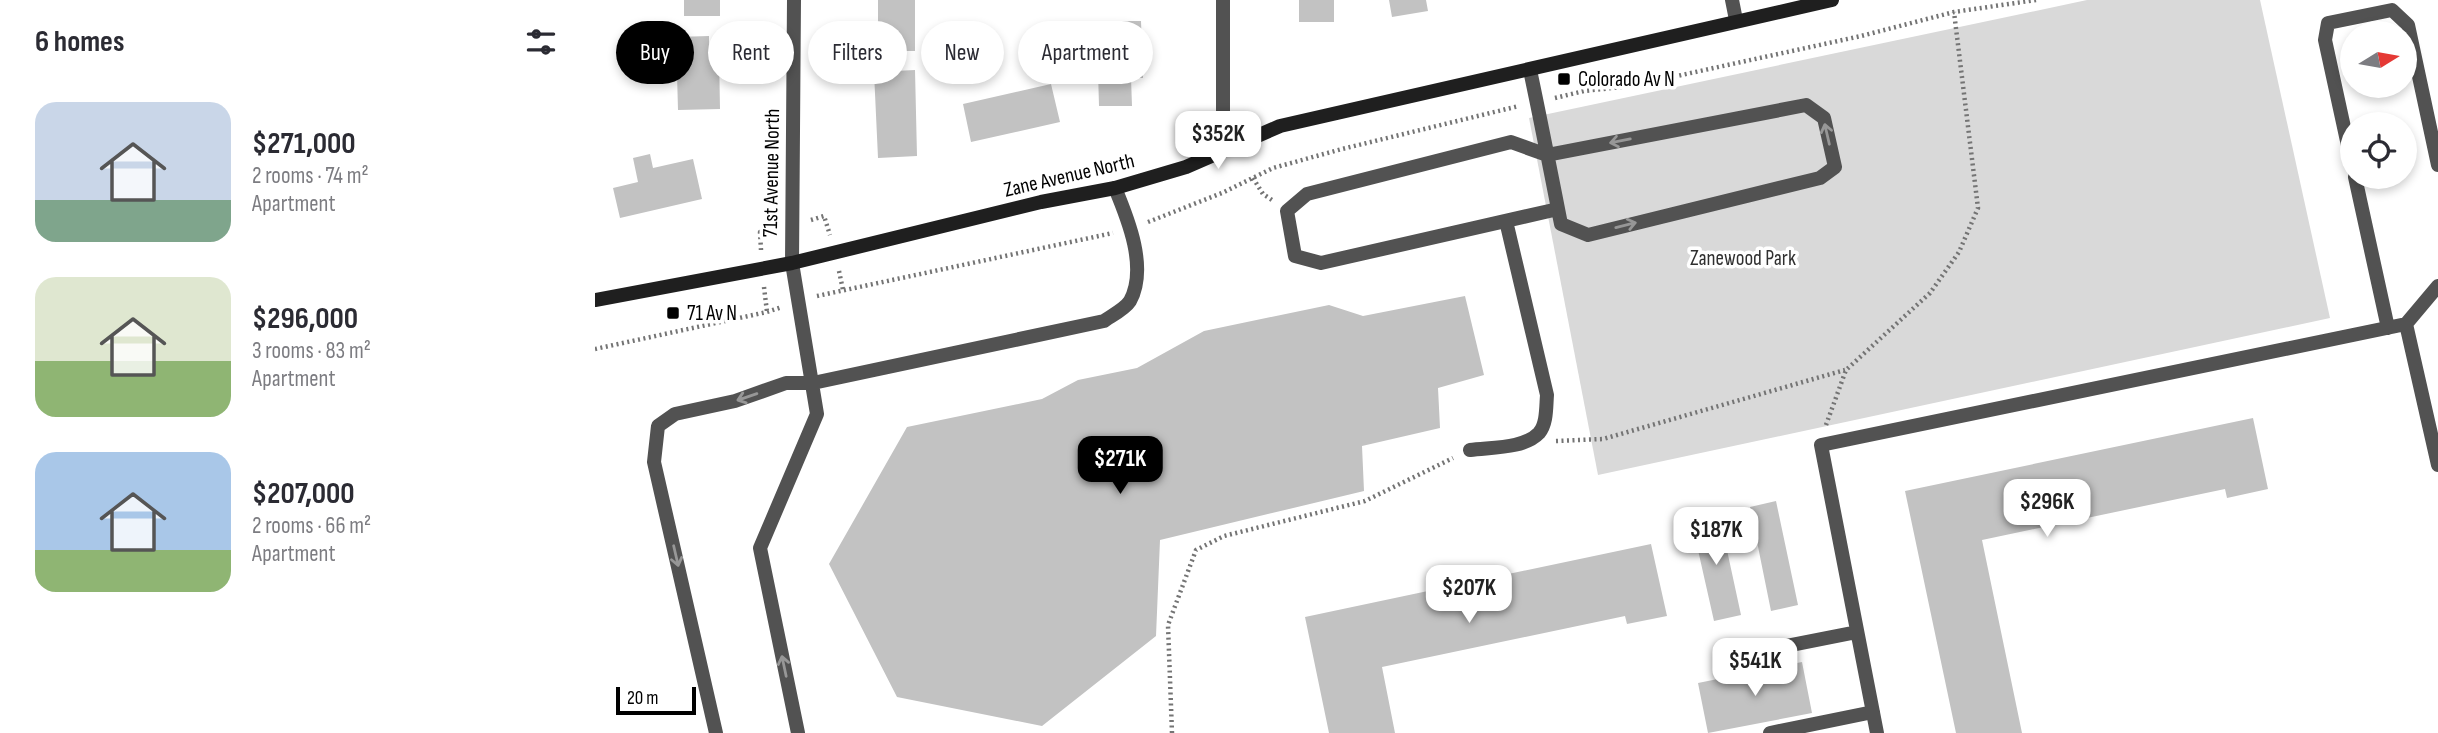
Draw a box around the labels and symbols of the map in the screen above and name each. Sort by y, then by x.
north arrow [2340,21,2417,98]
place label: Colorado Av N [1578,67,1675,92]
marker: Colorado Av N [1556,71,1572,87]
street label: 71st Avenue North [758,108,785,238]
pin: $352K [1169,111,1267,171]
one-way arrow [1820,123,1834,146]
one-way arrow [1609,135,1632,148]
street label: Zane Avenue North [1001,148,1137,203]
one-way arrow [1614,218,1637,231]
park label: Zanewood Park [1690,246,1796,271]
place label: 71 Av N [687,301,737,326]
marker: 71 Av N [665,305,681,321]
one-way arrow [736,391,758,404]
pin: $271K [1071,436,1169,496]
pin: $296K [1998,480,2096,539]
pin: $187K [1667,508,1765,567]
one-way arrow [669,544,683,567]
pin: $207K [1420,566,1518,625]
pin: $541K [1706,638,1804,698]
one-way arrow [777,655,791,678]
scale bar [616,684,697,716]

